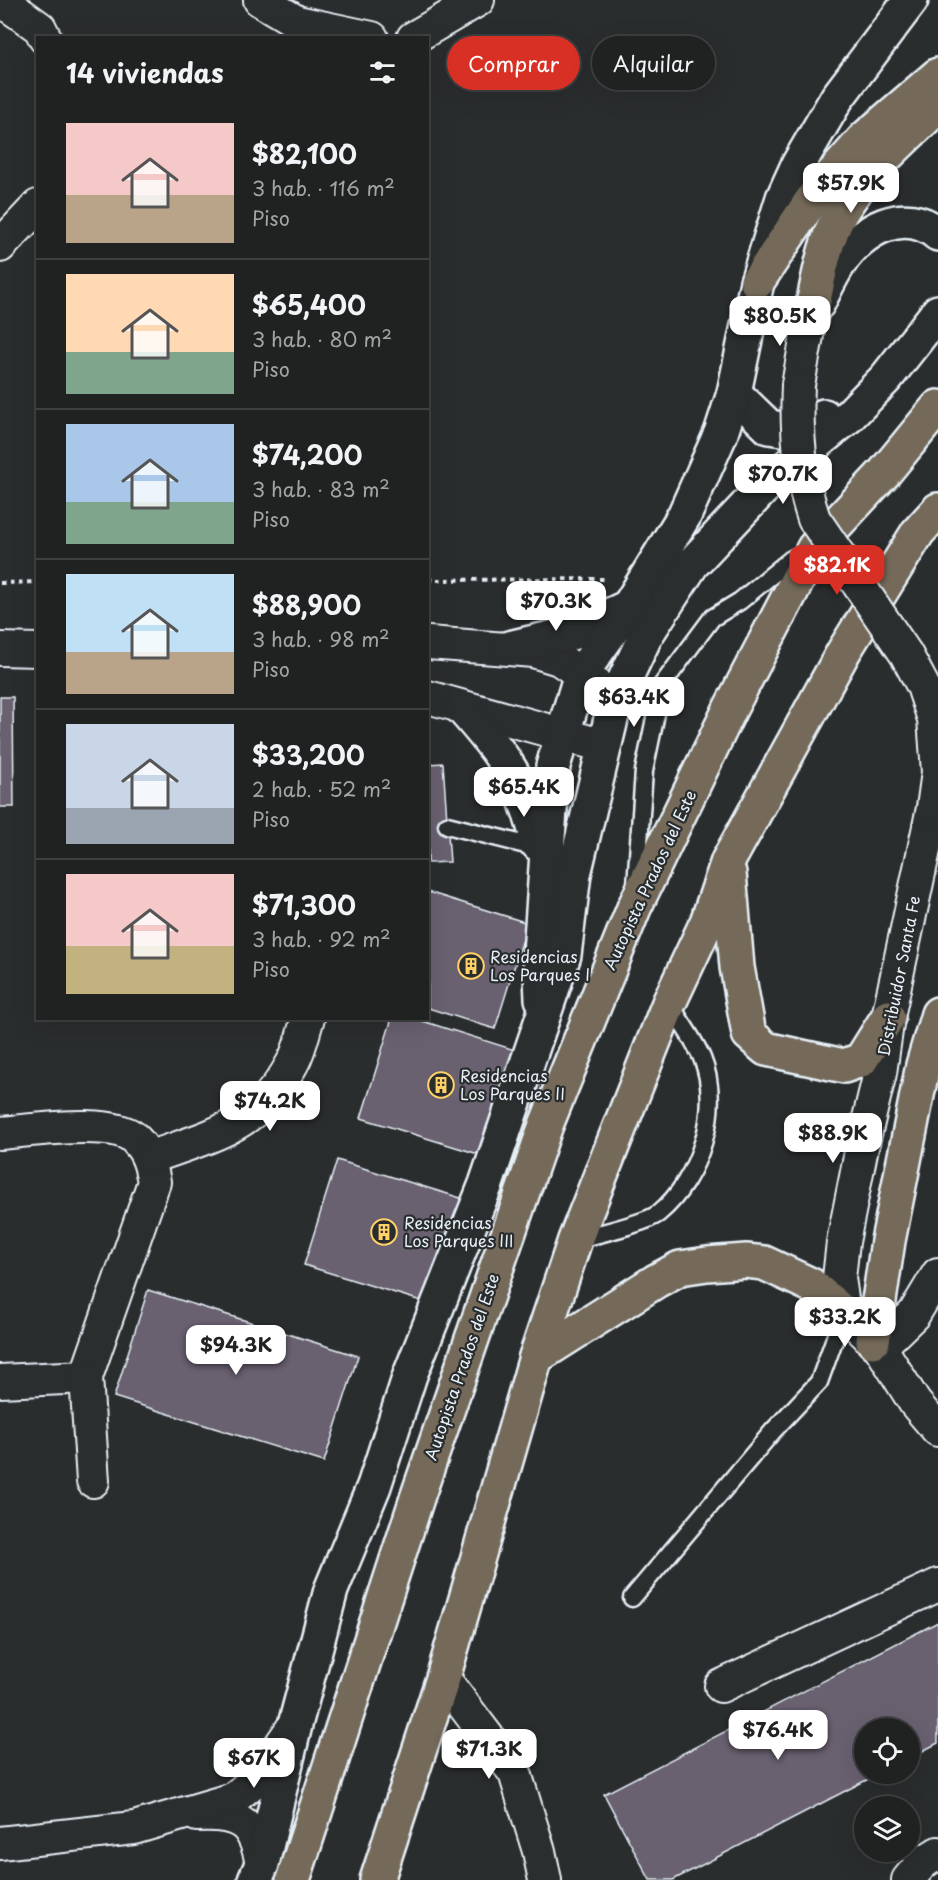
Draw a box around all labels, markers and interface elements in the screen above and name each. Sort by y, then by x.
chip: Comprar [447,36,580,90]
chip: Alquilar [592,36,715,90]
text: 14 viviendas [66,53,224,92]
icon: filters [366,56,399,89]
text: $82,100 [252,134,357,173]
icon: home [114,147,186,219]
pin: $57.9K [802,163,900,214]
text: $57.9K [817,167,885,197]
text: 3 hab. · 116 m² [252,173,395,203]
text: Piso [252,203,290,233]
text: $65,400 [252,285,366,324]
pin: $80.5K [731,296,829,347]
icon: home [114,298,186,370]
text: $80.5K [743,300,817,330]
text: 3 hab. · 80 m² [252,324,392,354]
text: Piso [252,354,290,384]
text: $74,200 [252,435,362,474]
icon: home [114,448,186,520]
pin: $70.7K [734,454,832,505]
text: $70.7K [748,458,818,488]
text: 3 hab. · 83 m² [252,474,390,504]
text: Piso [252,504,290,534]
pin: $82.1K [788,545,886,596]
text: $82.1K [803,549,871,579]
pin: $70.3K [507,581,605,632]
text: $88,900 [252,585,361,624]
text: $70.3K [520,585,592,615]
icon: home [114,598,186,670]
text: 3 hab. · 98 m² [252,624,390,654]
text: Piso [252,654,290,684]
pin: $63.4K [585,677,683,728]
text: $63.4K [598,681,670,711]
text: $33,200 [252,735,365,774]
icon: home [114,748,186,820]
pin: $65.4K [475,767,573,818]
text: $65.4K [488,771,560,801]
text: 2 hab. · 52 m² [252,774,391,804]
street label: Autopista Prados del Este [597,786,701,973]
text: Piso [252,804,290,834]
text: $71,300 [252,885,356,924]
street label: Distribuidor Santa Fe [871,894,925,1058]
icon: home [114,898,186,970]
text: 3 hab. · 92 m² [252,924,391,954]
place label: Residencias Los Parques I [490,944,590,986]
building icon: Residencias Los Parques I [456,951,486,981]
text: Piso [252,954,290,984]
place label: Residencias Los Parques II [460,1063,565,1105]
building icon: Residencias Los Parques II [426,1070,456,1100]
pin: $74.2K [221,1081,319,1132]
text: $74.2K [234,1085,306,1115]
pin: $88.9K [784,1113,882,1164]
text: $88.9K [798,1117,868,1147]
place label: Residencias Los Parques III [404,1210,514,1252]
building icon: Residencias Los Parques III [369,1217,399,1247]
street label: Autopista Prados del Este [418,1270,504,1463]
pin: $33.2K [796,1297,894,1348]
text: $33.2K [809,1301,881,1331]
pin: $94.3K [187,1325,285,1376]
text: $94.3K [200,1329,272,1359]
pin: $76.4K [729,1710,827,1761]
text: $76.4K [743,1714,813,1744]
map controls [854,1718,920,1862]
button: locate [854,1718,920,1784]
pin: $71.3K [440,1729,538,1780]
text: $71.3K [456,1733,522,1763]
pin: $67K [218,1738,290,1789]
text: $67K [228,1742,280,1772]
button: layers [854,1796,920,1862]

